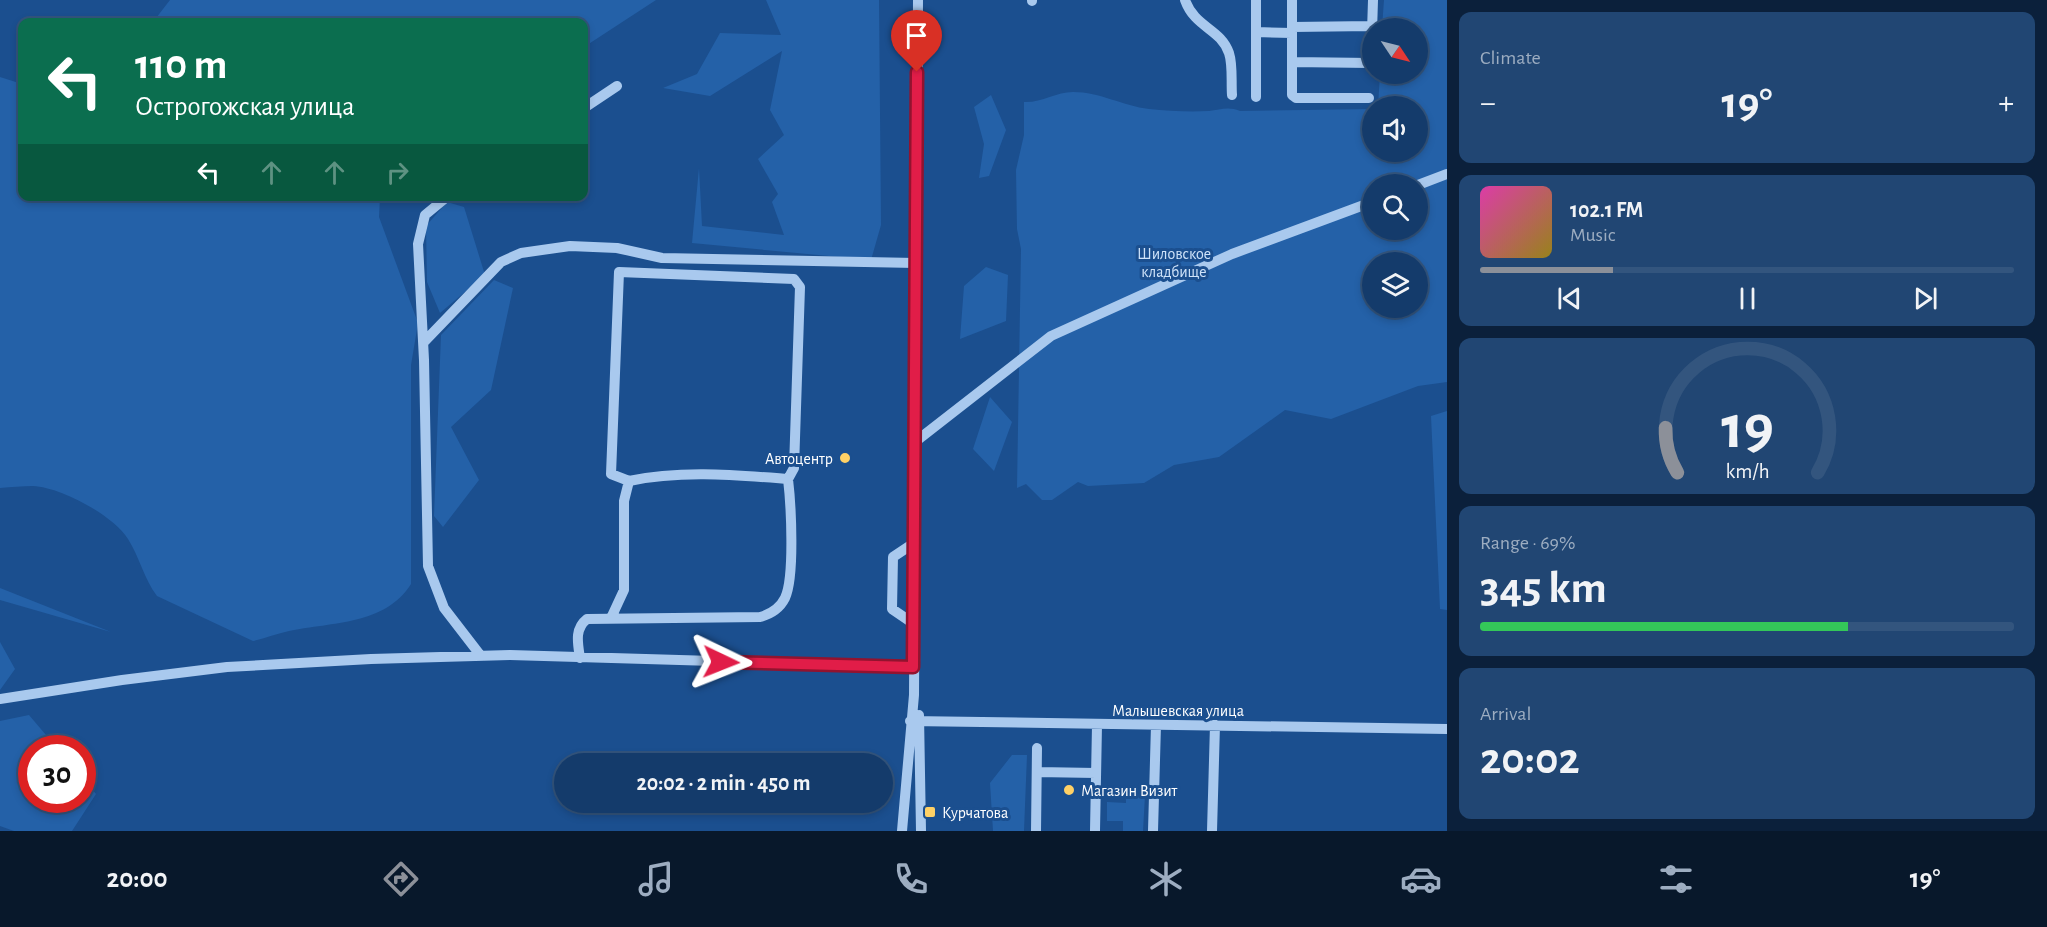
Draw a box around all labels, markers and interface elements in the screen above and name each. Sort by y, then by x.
pin [891,10,942,72]
north arrow [1362,18,1428,84]
map controls [1362,18,1428,318]
icon: arrive [900,19,933,52]
icon: left [36,42,114,120]
text: 110 m [135,44,227,86]
text: Climate [1480,48,1541,68]
text: 19° [1721,81,1773,126]
text: − [1480,87,1496,120]
text: + [1998,87,2014,120]
text: Острогожская улица [135,93,355,120]
button: sound [1362,96,1428,162]
icon: left [192,156,225,189]
icon: ahead [255,156,288,189]
icon: ahead [318,156,351,189]
icon: right [381,156,414,189]
button: search [1362,174,1428,240]
text: 102.1 FM [1570,199,1643,221]
text: Music [1570,225,1616,245]
park label: Шиловское кладбище [1137,246,1211,280]
button: layers [1362,252,1428,318]
icon: previous [1553,282,1586,315]
icon: pause [1731,282,1764,315]
icon: next [1909,282,1942,315]
text: 19 [1721,397,1773,459]
place label: Автоцентр [765,451,833,467]
marker: Автоцентр [838,451,852,465]
text: km/h [1725,461,1769,482]
text: Range · 69% [1480,533,1575,553]
text: 345 km [1480,566,1607,611]
position arrow [689,630,753,694]
street label: Малышевская улица [1112,703,1244,720]
text: Arrival [1480,704,1531,724]
speed limit sign: 30 [18,735,96,813]
text: 20:02 [1480,737,1580,782]
text: 20:02 · 2 min · 450 m [637,772,810,794]
marker: Магазин Визит [1062,783,1076,797]
place label: Магазин Визит [1081,783,1178,799]
marker: Курчатова [923,805,937,819]
place label: Курчатова [942,805,1008,822]
icon: directions [380,858,422,900]
icon: music [635,858,677,900]
icon: phone [890,858,932,900]
icon: climate [1145,858,1187,900]
icon: car [1400,858,1442,900]
icon: filters [1655,858,1697,900]
text: 20:00 [106,865,168,892]
text: 19° [1910,865,1940,892]

